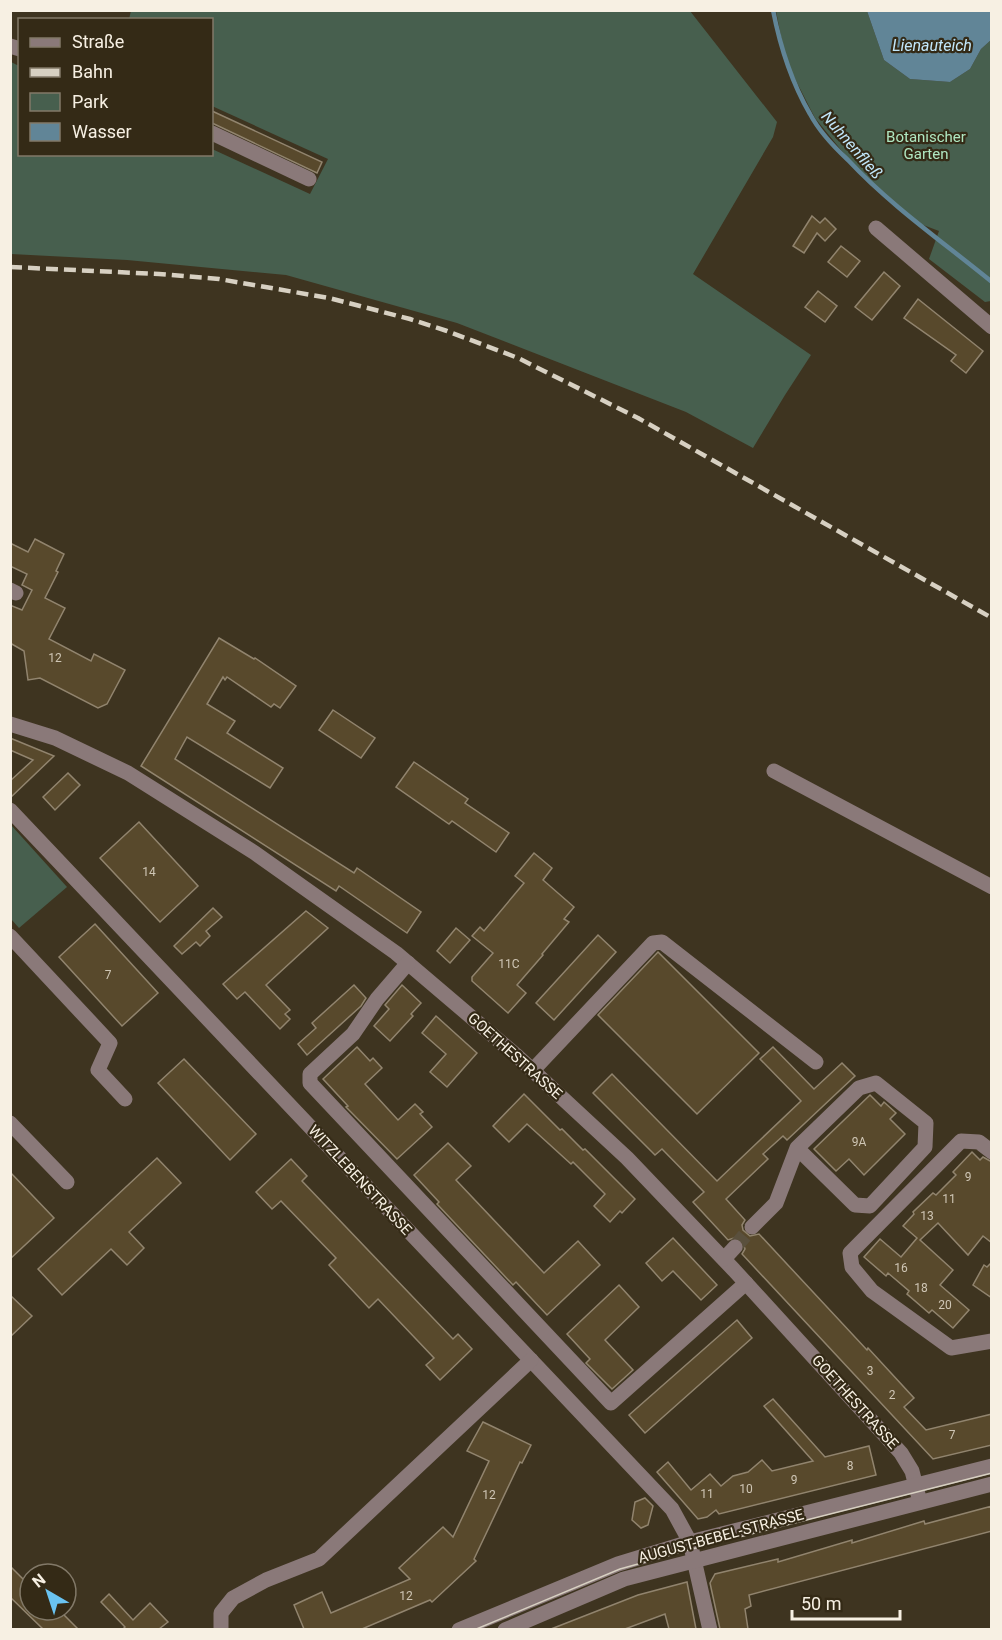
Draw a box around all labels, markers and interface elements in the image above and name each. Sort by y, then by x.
legend [18,18,213,156]
text: Straße [72,31,124,52]
water label: Lienauteich [892,36,972,55]
text: Bahn [72,61,113,82]
text: Park [72,91,109,112]
water label: Nuhnenfließ [817,107,887,183]
text: Wasser [72,121,132,142]
park label: Botanischer Garten [886,128,966,163]
house number: 12 [48,651,62,665]
house number: 14 [142,865,156,879]
house number: 11C [498,957,520,971]
house number: 7 [105,968,112,982]
street label: GOETHESTRASSE [464,1009,566,1103]
street label: WITZLEBENSTRASSE [304,1121,416,1239]
house number: 9A [852,1135,866,1149]
house number: 9 [965,1170,971,1184]
house number: 11 [942,1192,956,1206]
house number: 13 [920,1209,934,1223]
house number: 16 [894,1261,908,1275]
house number: 18 [914,1281,928,1295]
house number: 20 [938,1298,952,1312]
street label: GOETHESTRASSE [808,1351,902,1453]
house number: 3 [867,1364,873,1378]
house number: 2 [889,1388,896,1402]
house number: 7 [949,1428,956,1442]
house number: 8 [847,1459,854,1473]
house number: 9 [791,1473,797,1487]
house number: 10 [739,1482,753,1496]
house number: 11 [700,1487,714,1501]
house number: 12 [482,1488,496,1502]
street label: AUGUST-BEBEL-STRASSE [636,1505,806,1567]
north arrow [18,1562,78,1622]
text: N [29,1570,49,1592]
scale bar [792,1583,900,1621]
house number: 12 [399,1589,413,1603]
text: 50 m [801,1593,841,1614]

